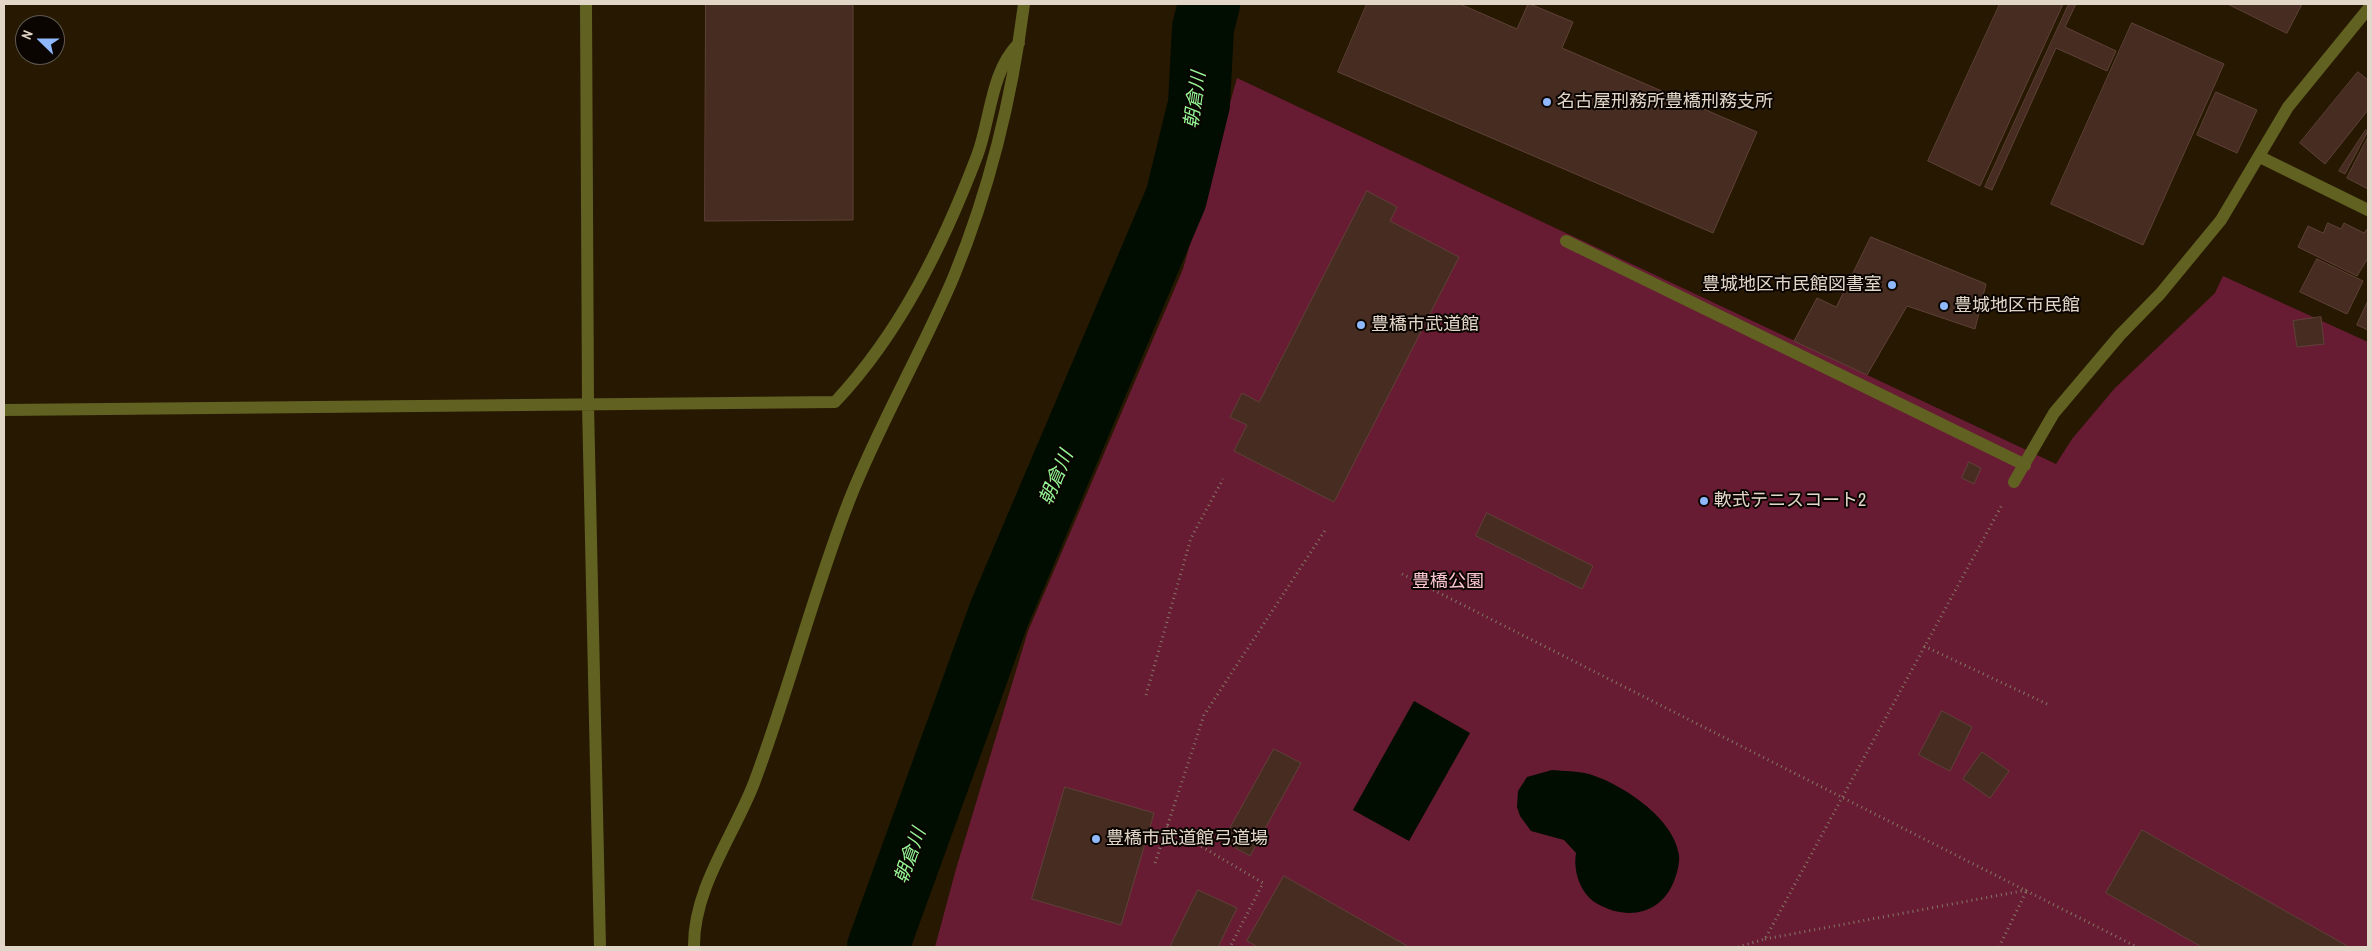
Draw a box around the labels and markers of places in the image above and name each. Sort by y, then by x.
place label: 名古屋刑務所豊橋刑務支所 [1557,91,1773,113]
marker: 名古屋刑務所豊橋刑務支所 [1541,96,1553,108]
place label: 豊城地区市民館図書室 [1702,274,1882,296]
marker: 豊城地区市民館図書室 [1886,279,1898,291]
place label: 豊城地区市民館 [1954,295,2080,317]
marker: 豊城地区市民館 [1938,300,1950,312]
place label: 豊橋市武道館 [1371,314,1479,336]
marker: 豊橋市武道館 [1355,319,1367,331]
place label: 軟式テニスコート2 [1714,490,1866,512]
marker: 軟式テニスコート2 [1698,495,1710,507]
place label: 豊橋市武道館弓道場 [1106,828,1268,850]
marker: 豊橋市武道館弓道場 [1090,833,1102,845]

